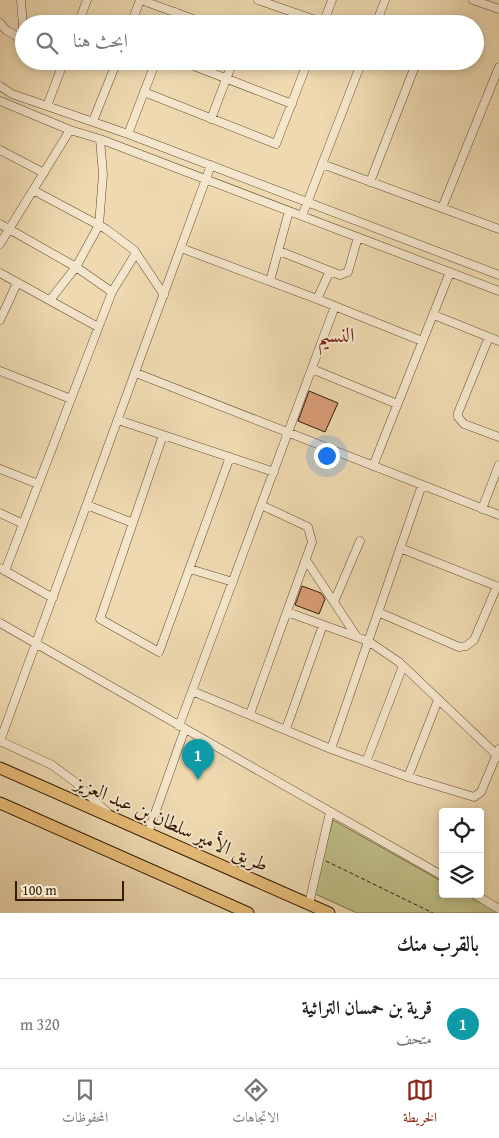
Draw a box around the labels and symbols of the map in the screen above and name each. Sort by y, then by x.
district label: النسيم [317,319,355,356]
your location [314,443,340,469]
pin: 1 [182,739,214,780]
street label: طريق الأمير سلطان بن عبد العزيز [69,766,273,878]
scale bar [15,878,124,901]

